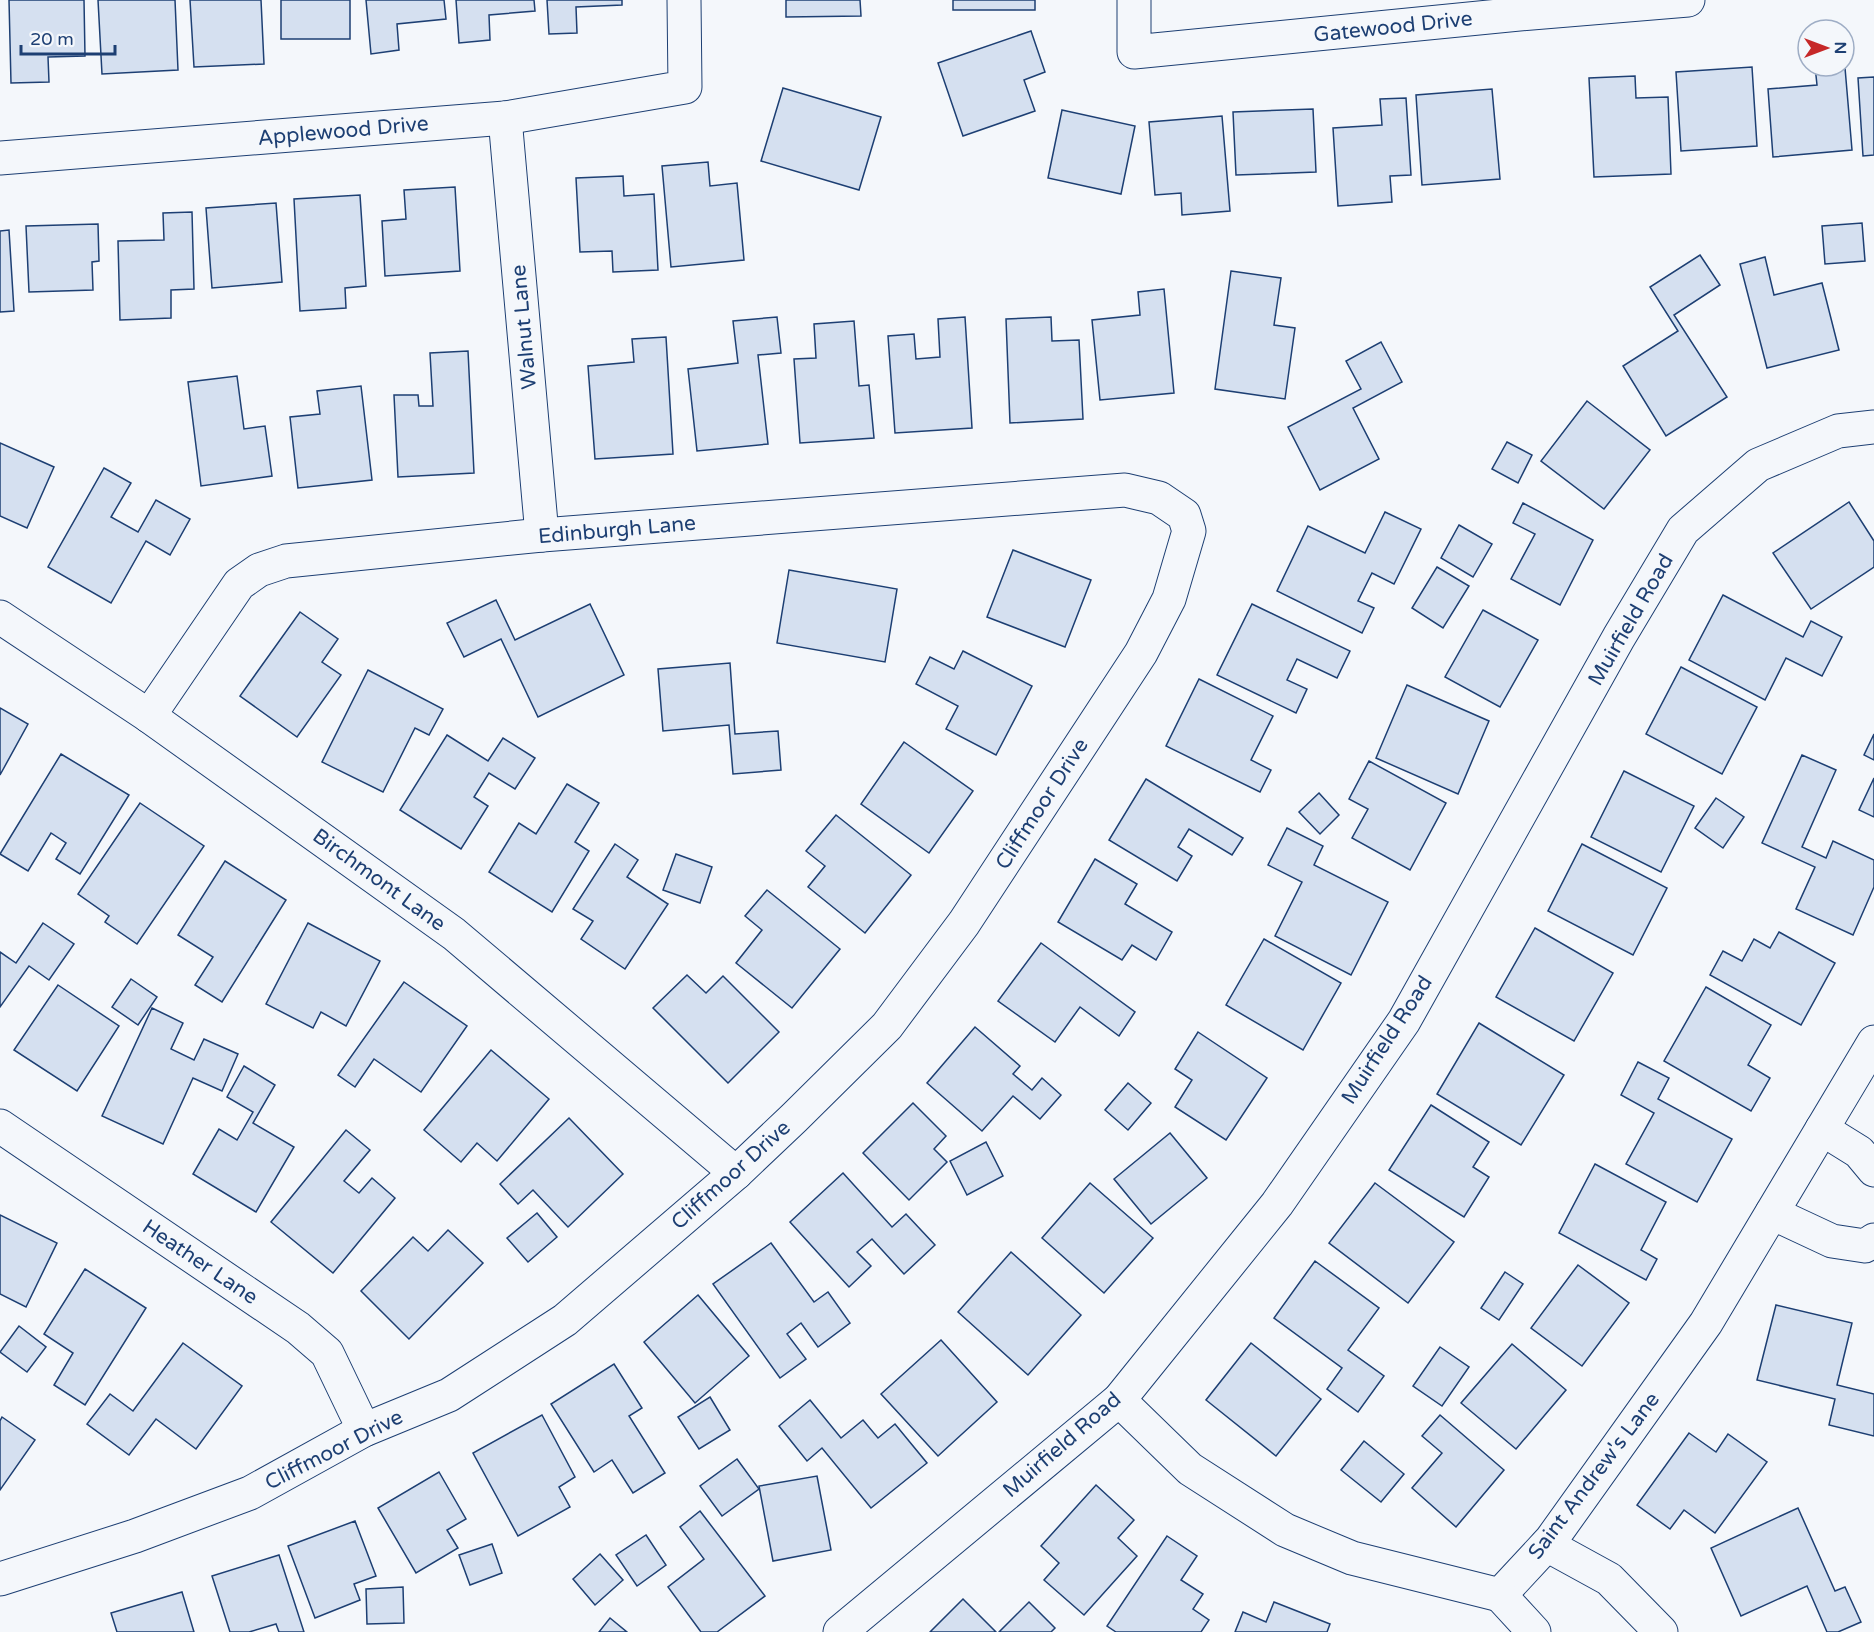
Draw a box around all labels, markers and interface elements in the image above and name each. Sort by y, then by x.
street label: Gatewood Drive [1312,6,1474,48]
scale bar [21,18,116,56]
north arrow [1796,18,1856,78]
text: 20 m [30,28,74,50]
text: N [1830,42,1850,54]
street label: Applewood Drive [256,111,430,151]
street label: Walnut Lane [506,264,542,390]
street label: Edinburgh Lane [537,511,697,549]
street label: Muirfield Road [1583,550,1679,690]
street label: Cliffmoor Drive [990,734,1094,874]
street label: Birchmont Lane [308,823,450,937]
street label: Muirfield Road [1336,971,1438,1109]
street label: Cliffmoor Drive [666,1115,796,1235]
street label: Heather Lane [138,1214,263,1310]
street label: Muirfield Road [998,1387,1126,1503]
street label: Saint Andrew's Lane [1523,1388,1665,1564]
street label: Cliffmoor Drive [261,1404,407,1495]

